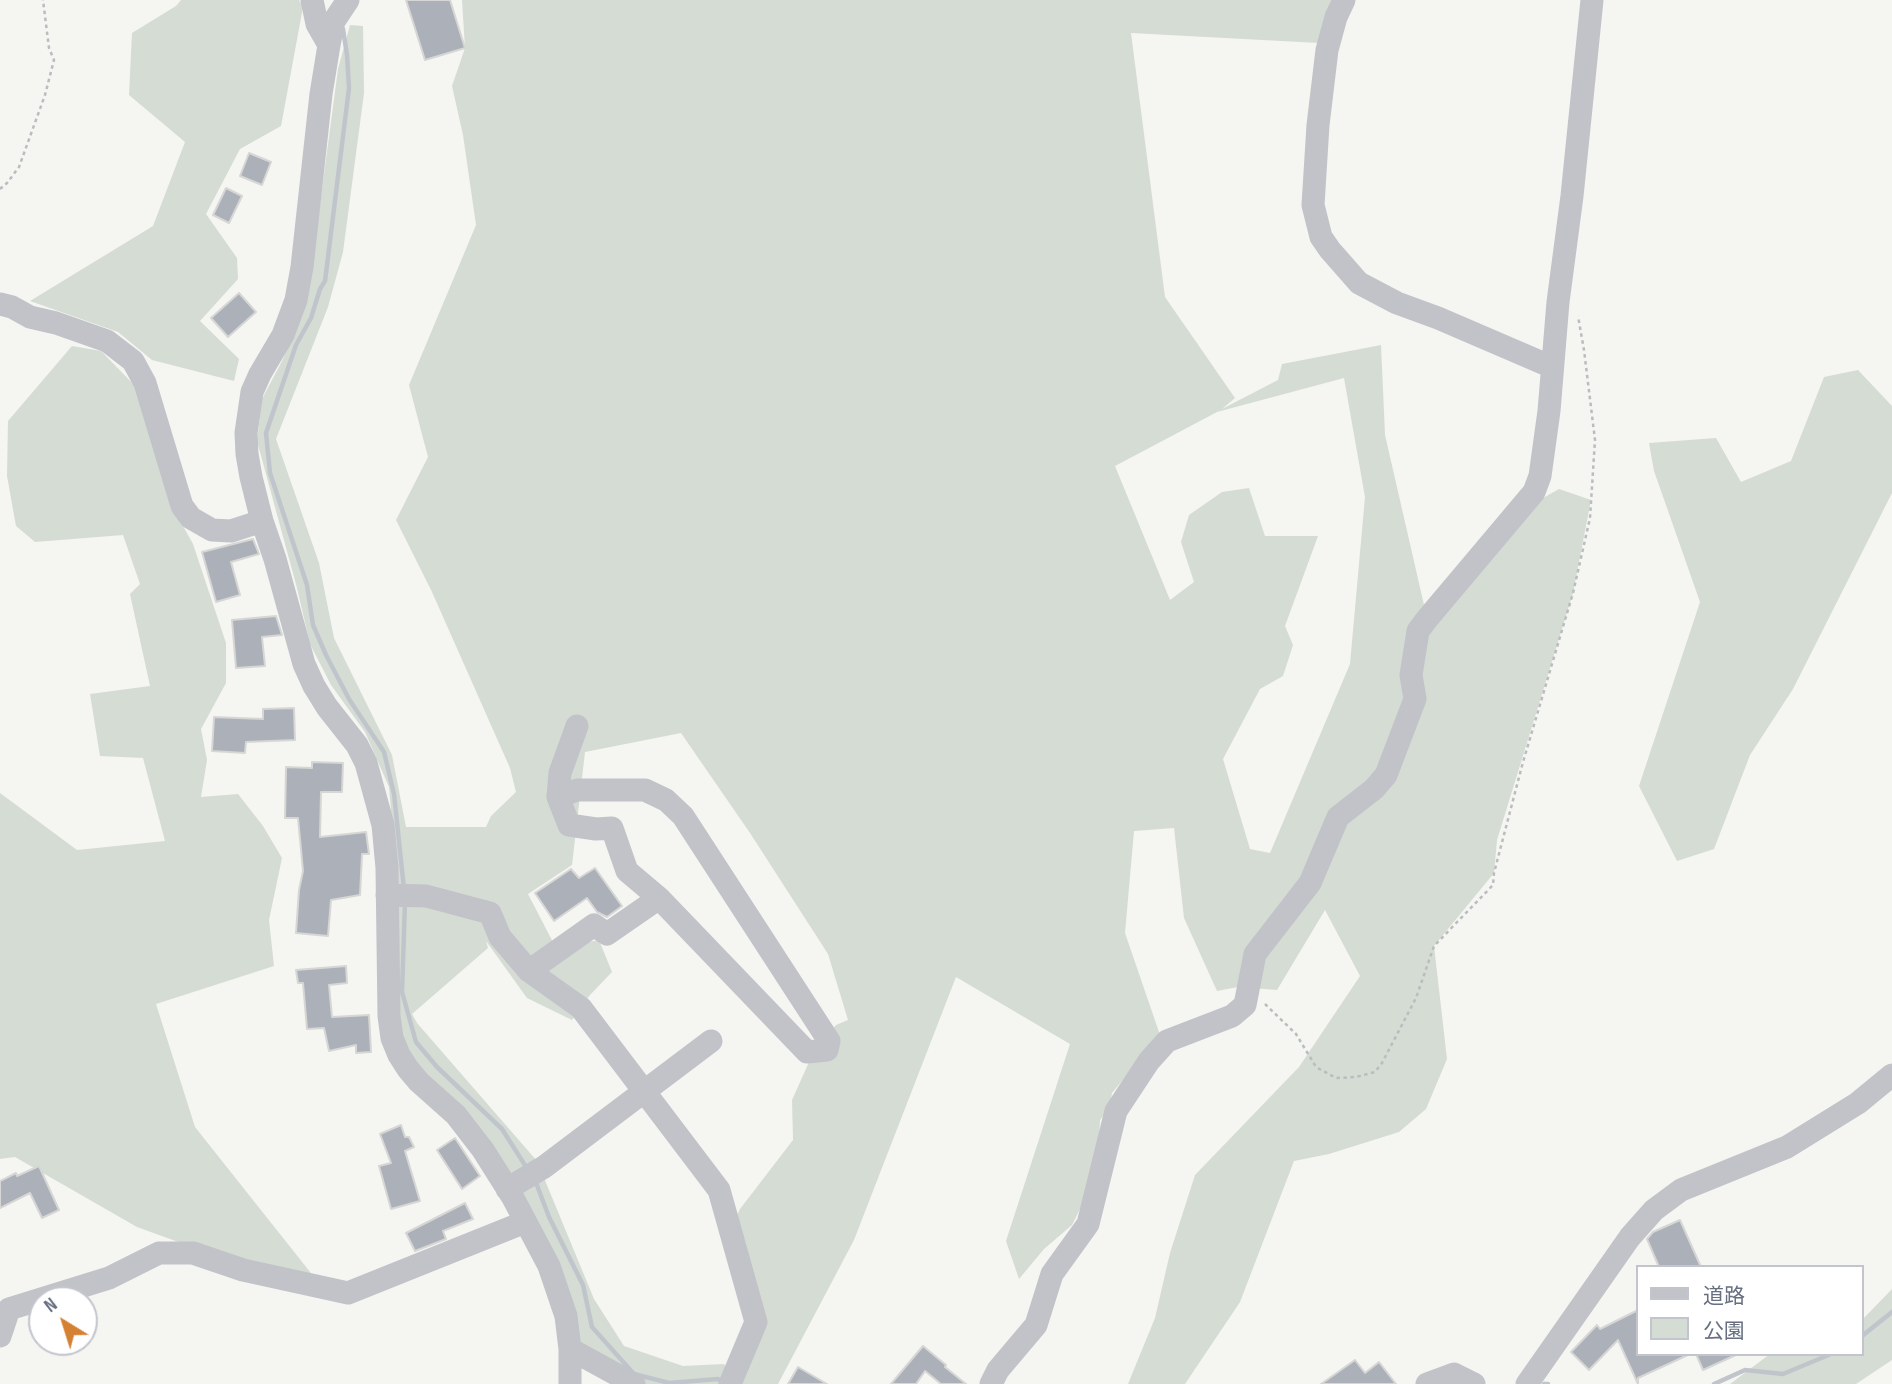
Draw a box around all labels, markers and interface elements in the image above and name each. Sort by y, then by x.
legend [1636,1265,1864,1356]
text: 道路 [1703,1284,1745,1309]
north arrow [28,1286,98,1356]
text: N [40,1293,62,1318]
text: 公園 [1703,1319,1745,1344]

